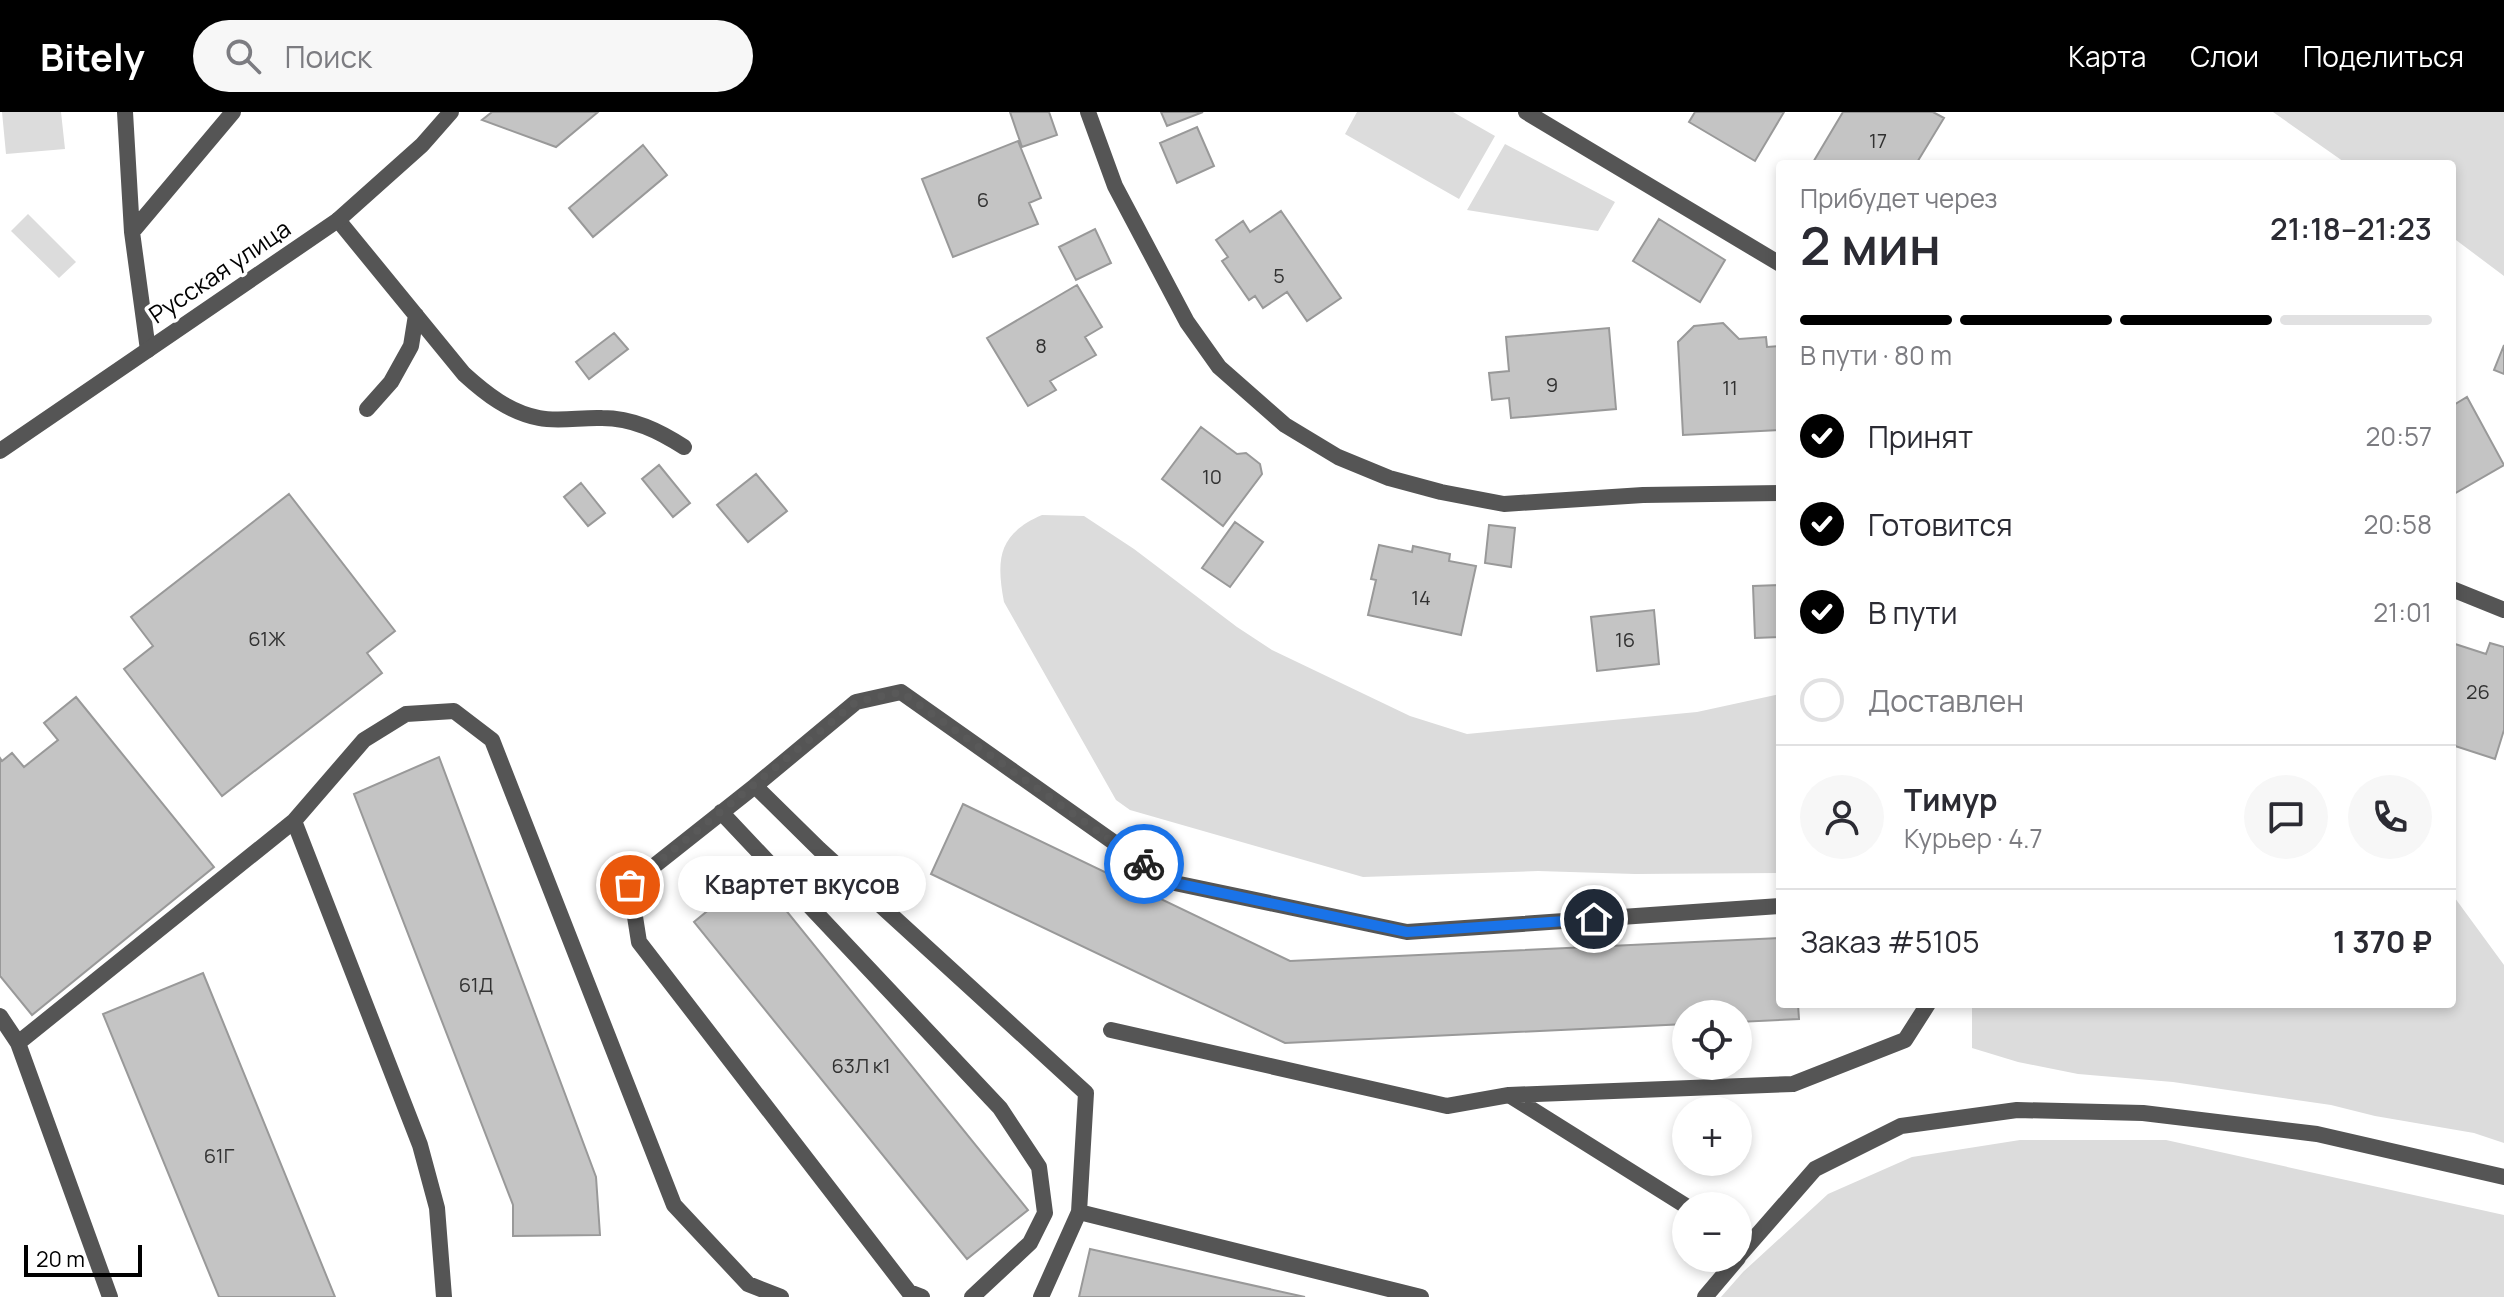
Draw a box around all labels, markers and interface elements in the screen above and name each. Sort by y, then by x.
search box [193,20,753,92]
text: Bitely [40,30,145,82]
icon: search [221,34,265,78]
text: Поиск [285,36,372,77]
text: Карта [2068,37,2146,75]
text: Слои [2190,37,2259,75]
text: Поделиться [2303,37,2464,75]
house number: 17 [1869,127,1887,154]
text: Прибудет через [1800,180,1998,216]
house number: 6 [977,186,989,213]
text: 21:18–21:23 [2270,208,2432,249]
text: 2 мин [1800,210,1941,281]
street label: Русская улица [142,211,296,330]
house number: 5 [1273,262,1285,289]
house number: 8 [1035,332,1047,359]
text: В пути · 80 m [1800,337,1952,373]
house number: 9 [1546,371,1558,398]
house number: 11 [1722,374,1738,401]
icon: check [1800,414,1844,458]
text: Принят [1868,416,1973,457]
text: 20:57 [2365,418,2432,454]
house number: 10 [1202,463,1222,490]
icon: check [1800,502,1844,546]
text: Готовится [1868,504,2013,545]
text: 20:58 [2363,506,2432,542]
house number: 14 [1411,584,1431,611]
icon: check [1800,590,1844,634]
text: В пути [1868,592,1958,633]
text: 21:01 [2373,594,2432,630]
house number: 61Ж [248,625,286,652]
house number: 16 [1615,626,1635,653]
house number: 26 [2466,678,2490,705]
text: Доставлен [1868,680,2024,721]
button: person [1800,775,1884,859]
button: chat [2244,775,2328,859]
button: phone [2348,775,2432,859]
text: Тимур [1904,779,1997,820]
text: Курьер · 4.7 [1904,820,2043,856]
courier [1104,824,1184,904]
icon: bike [1122,842,1166,886]
pin [596,851,664,919]
callout: Квартет вкусов [678,857,926,913]
icon: bag [608,863,652,907]
text: Квартет вкусов [704,866,900,902]
pin [1560,885,1628,953]
icon: home [1572,897,1616,941]
text: Заказ #5105 [1800,921,1980,962]
text: 1 370 ₽ [2333,921,2432,962]
house number: 61Д [459,971,493,998]
map controls [1672,1000,1752,1272]
button: locate [1672,1000,1752,1080]
house number: 63Л к1 [831,1052,891,1079]
button: + [1672,1096,1752,1176]
house number: 61Г [204,1142,235,1169]
button: − [1672,1192,1752,1272]
scale bar [24,1241,142,1277]
text: 20 m [36,1244,85,1274]

